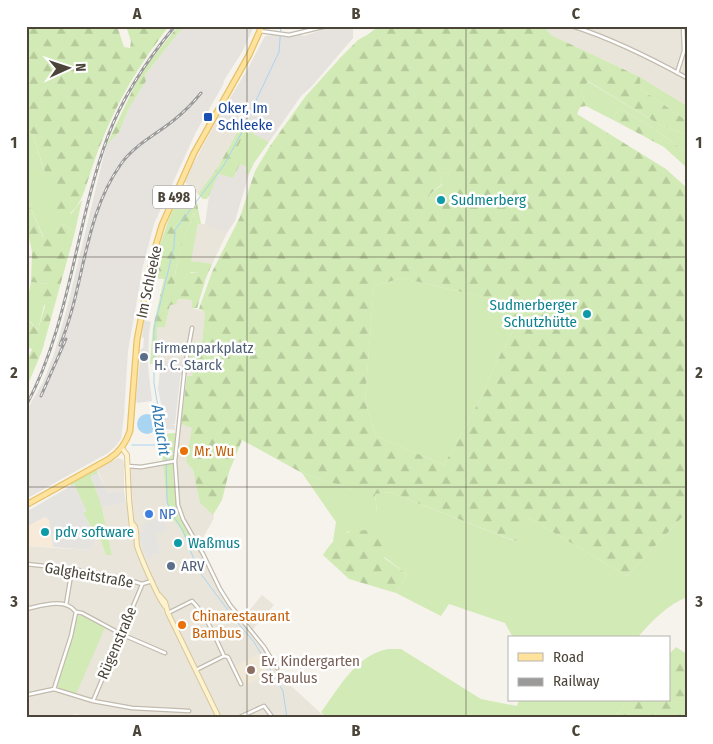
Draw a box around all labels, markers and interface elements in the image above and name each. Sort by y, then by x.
text: A [132,4,142,23]
text: B [352,4,361,23]
text: C [572,4,581,23]
north arrow [42,42,92,92]
text: N [72,63,89,72]
place label: Oker, Im Schleeke [218,99,273,134]
marker: Oker, Im Schleeke [202,111,214,123]
text: 1 [11,133,17,152]
text: 1 [696,133,702,152]
road number: B 498 [153,186,195,208]
place label: Sudmerberg [451,191,526,209]
marker: Sudmerberg [435,194,447,206]
street label: Im Schleeke [133,244,165,320]
place label: Sudmerberger Schutzhütte [490,296,578,331]
marker: Sudmerberger Schutzhütte [581,308,593,320]
place label: Firmenparkplatz H. C. Starck [154,339,253,374]
marker: Firmenparkplatz H. C. Starck [138,351,150,363]
text: 2 [9,363,18,382]
text: 2 [694,363,703,382]
water label: Abzucht [147,402,175,458]
place label: Mr. Wu [194,442,234,460]
marker: Mr. Wu [178,445,190,457]
place label: NP [159,505,176,523]
marker: NP [143,508,155,520]
place label: pdv software [55,523,134,541]
marker: pdv software [39,526,51,538]
place label: Waßmus [188,534,240,552]
marker: Waßmus [172,537,184,549]
place label: ARV [181,557,205,575]
street label: Galgheitstraße [43,558,135,592]
marker: ARV [165,560,177,572]
text: 3 [9,592,18,611]
text: 3 [694,592,703,611]
street label: Rügenstraße [94,604,140,682]
place label: Chinarestaurant Bambus [192,607,290,642]
marker: Chinarestaurant Bambus [176,619,188,631]
legend [508,636,670,702]
text: Road [553,648,584,666]
place label: Ev. Kindergarten St Paulus [261,652,360,687]
marker: Ev. Kindergarten St Paulus [245,664,257,676]
text: Railway [553,672,600,690]
text: A [132,721,142,740]
text: B [352,721,361,740]
text: C [572,721,581,740]

